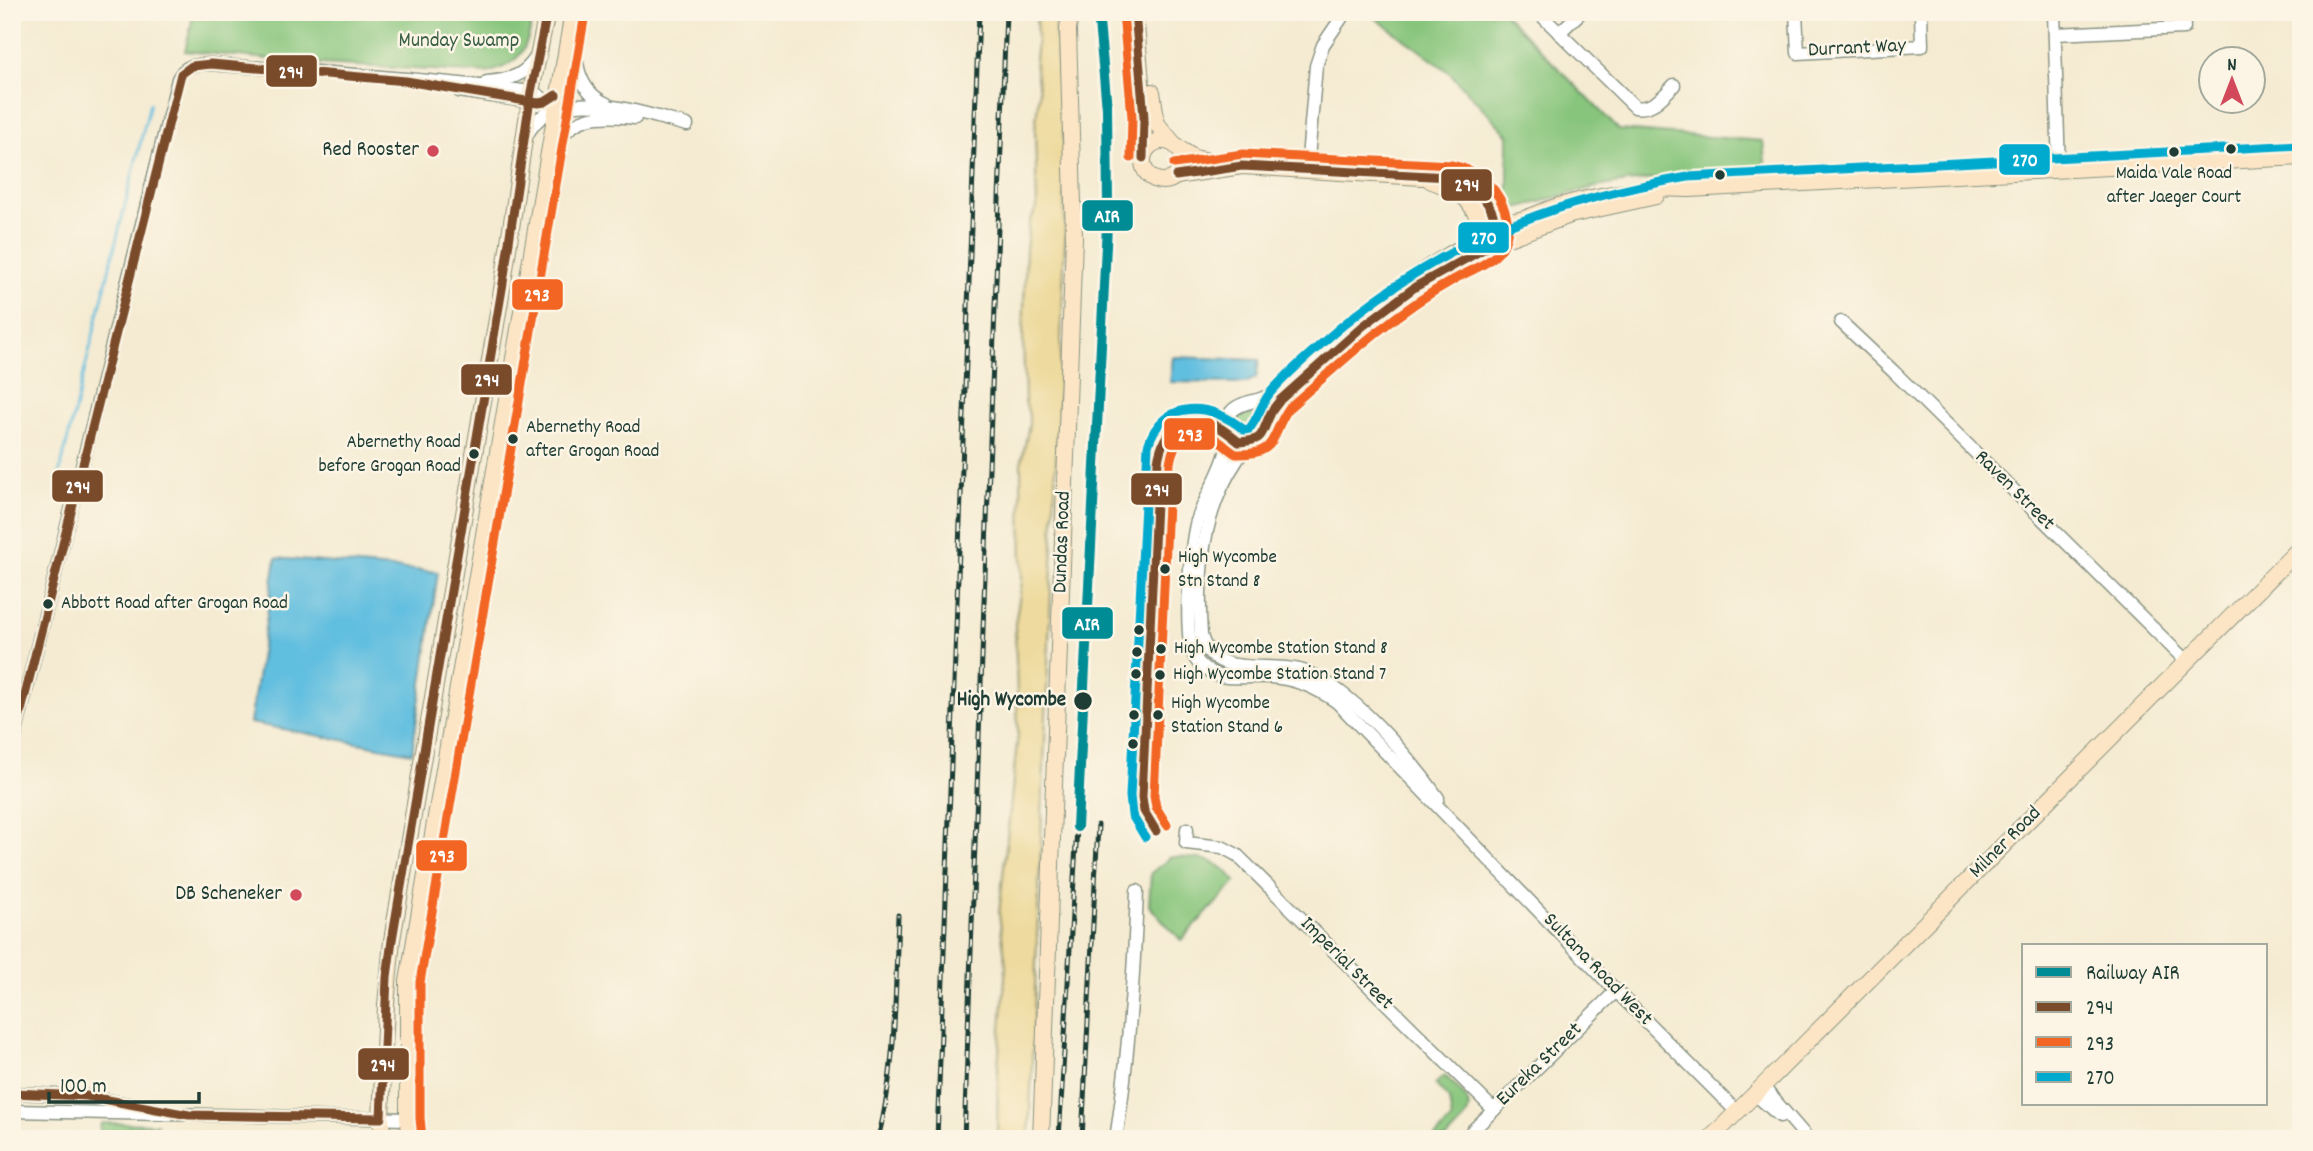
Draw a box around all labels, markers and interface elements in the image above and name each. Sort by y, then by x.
park label: Munday Swamp [399,27,519,57]
street label: Durrant Way [1807,31,1907,67]
north arrow [2198,46,2268,116]
text: N [2227,53,2237,80]
line badge: 294 [265,54,318,88]
text: 294 [279,61,303,88]
place label: Red Rooster [322,136,419,166]
unlabelled marker [2224,142,2238,156]
marker: Red Rooster [425,143,441,159]
line badge: 270 [1998,143,2051,176]
marker: Maida Vale Road after Jaeger Court [2167,145,2181,159]
text: 270 [2012,149,2038,176]
place label: Maida Vale Road after Jaeger Court [2107,161,2241,212]
line badge: 294 [1440,168,1493,202]
unlabelled marker [1713,168,1727,182]
text: 294 [1455,174,1479,201]
line badge: AIR [1081,199,1134,232]
text: AIR [1094,205,1120,232]
line badge: 270 [1457,221,1510,254]
text: 270 [1471,227,1497,254]
line badge: 293 [511,278,564,311]
text: 293 [524,284,550,311]
line badge: 294 [460,363,513,396]
text: 294 [475,369,499,396]
place label: Abernethy Road after Grogan Road [526,415,659,466]
line badge: 293 [1163,417,1216,451]
text: 293 [1177,424,1203,451]
place label: Abernethy Road before Grogan Road [319,430,461,481]
marker: Abernethy Road after Grogan Road [506,432,520,446]
street label: Raven Street [1967,444,2061,538]
marker: Abernethy Road before Grogan Road [467,447,481,461]
line badge: 294 [51,469,104,503]
line badge: 294 [1130,472,1183,506]
text: 294 [66,476,90,503]
text: 294 [1145,479,1169,506]
street label: Dundas Road [1046,490,1080,594]
place label: High Wycombe Stn Stand 8 [1178,545,1277,596]
marker: High Wycombe Stn Stand 8 [1158,562,1172,576]
place label: Abbott Road after Grogan Road [61,591,288,618]
marker: Abbott Road after Grogan Road [41,597,55,611]
line badge: AIR [1061,606,1114,640]
text: AIR [1074,613,1100,640]
unlabelled marker [1132,623,1146,637]
place label: High Wycombe Station Stand 8 [1174,636,1388,663]
marker: High Wycombe Station Stand 8 [1154,642,1168,656]
unlabelled marker [1130,645,1144,659]
place label: High Wycombe Station Stand 7 [1173,662,1386,689]
unlabelled marker [1129,667,1143,681]
marker: High Wycombe Station Stand 7 [1153,668,1167,682]
place label: High Wycombe [957,686,1066,716]
marker: High Wycombe [1072,690,1094,712]
place label: High Wycombe Station Stand 6 [1171,691,1283,742]
unlabelled marker [1127,708,1141,722]
marker: High Wycombe Station Stand 6 [1151,708,1165,722]
unlabelled marker [1126,737,1140,751]
street label: Milner Road [1963,800,2049,886]
line badge: 293 [415,839,468,872]
text: 293 [429,845,455,872]
place label: DB Scheneker [175,880,282,910]
marker: DB Scheneker [288,887,304,903]
street label: Sultana Road West [1535,907,1659,1034]
street label: Imperial Street [1292,910,1400,1018]
legend [2022,944,2268,1106]
text: Railway AIR [2086,960,2180,990]
text: 294 [2086,995,2114,1025]
street label: Eureka Street [1490,1016,1590,1114]
text: 293 [2086,1031,2114,1061]
line badge: 294 [357,1047,410,1081]
text: 294 [371,1054,395,1081]
scale bar [49,1060,200,1104]
text: 270 [2086,1065,2115,1095]
text: 100 m [60,1073,107,1103]

